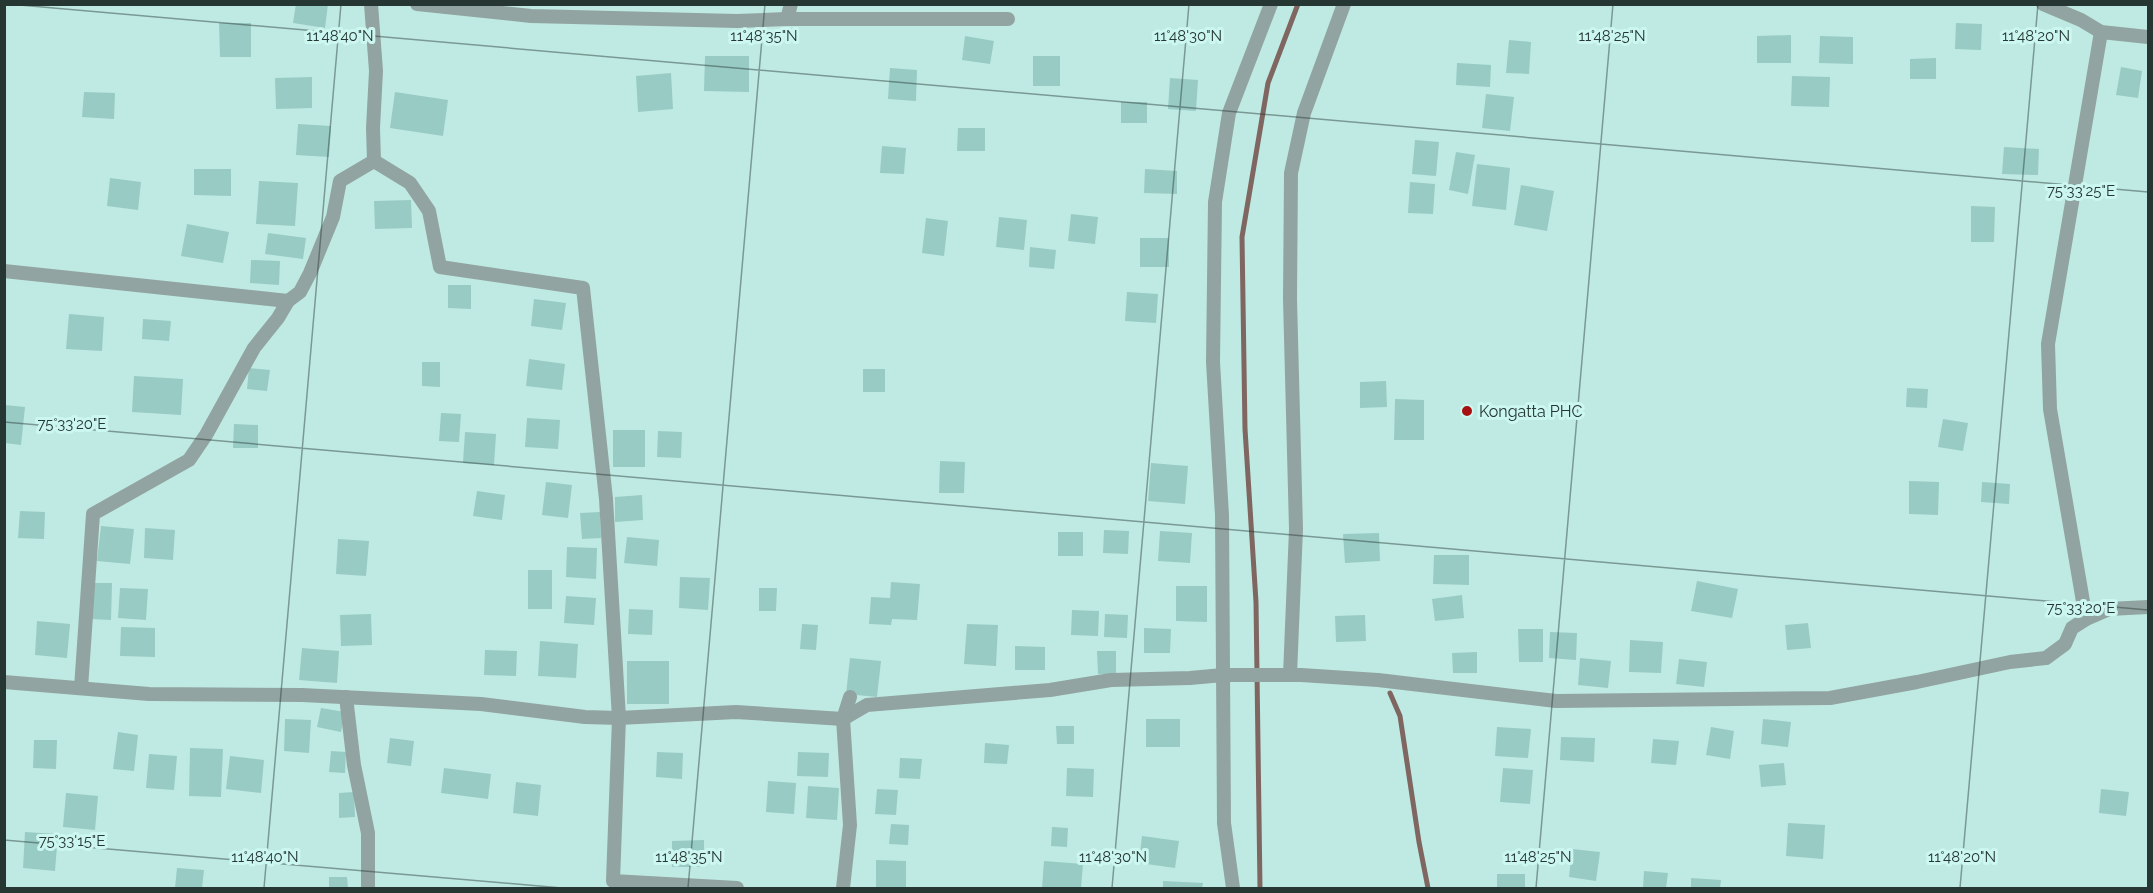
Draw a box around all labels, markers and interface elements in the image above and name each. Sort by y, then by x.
text: 11°48'40"N [306,27,374,45]
text: 11°48'35"N [730,27,798,45]
text: 11°48'30"N [1154,27,1222,45]
text: 11°48'25"N [1578,27,1646,45]
text: 11°48'20"N [2002,27,2070,45]
text: 75°33'25"E [2047,182,2115,200]
place label: Kongatta PHC [1479,402,1582,421]
marker: Kongatta PHC [1460,404,1474,418]
text: 75°33'20"E [37,415,107,433]
text: 75°33'20"E [2046,599,2116,617]
text: 75°33'15"E [39,832,105,850]
text: 11°48'40"N [231,848,299,866]
text: 11°48'35"N [655,848,723,866]
text: 11°48'30"N [1079,848,1147,866]
text: 11°48'25"N [1504,848,1572,866]
text: 11°48'20"N [1928,848,1996,866]

